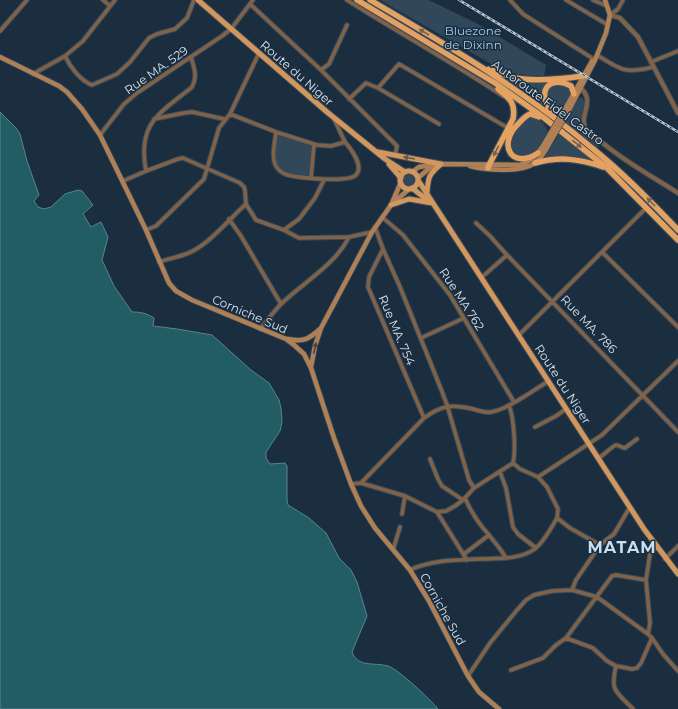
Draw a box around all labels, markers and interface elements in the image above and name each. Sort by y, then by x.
park label: Bluezone de Dixinn [444,23,502,52]
one-way arrow [418,28,430,35]
street label: Route du Niger [257,37,337,109]
street label: Rue MA. 529 [121,43,191,97]
street label: Autoroute Fidel Castro [489,56,607,148]
one-way arrow [571,140,582,148]
one-way arrow [493,145,500,157]
one-way arrow [403,155,415,161]
one-way arrow [646,197,656,207]
street label: Rue MA 762 [436,265,488,333]
street label: Corniche Sud [210,291,290,337]
street label: Rue MA. 786 [558,292,620,356]
street label: Rue MA. 754 [375,293,419,367]
street label: Route du Niger [532,341,594,427]
one-way arrow [312,342,318,354]
district label: MATAM [588,538,656,557]
street label: Corniche Sud [417,570,469,648]

